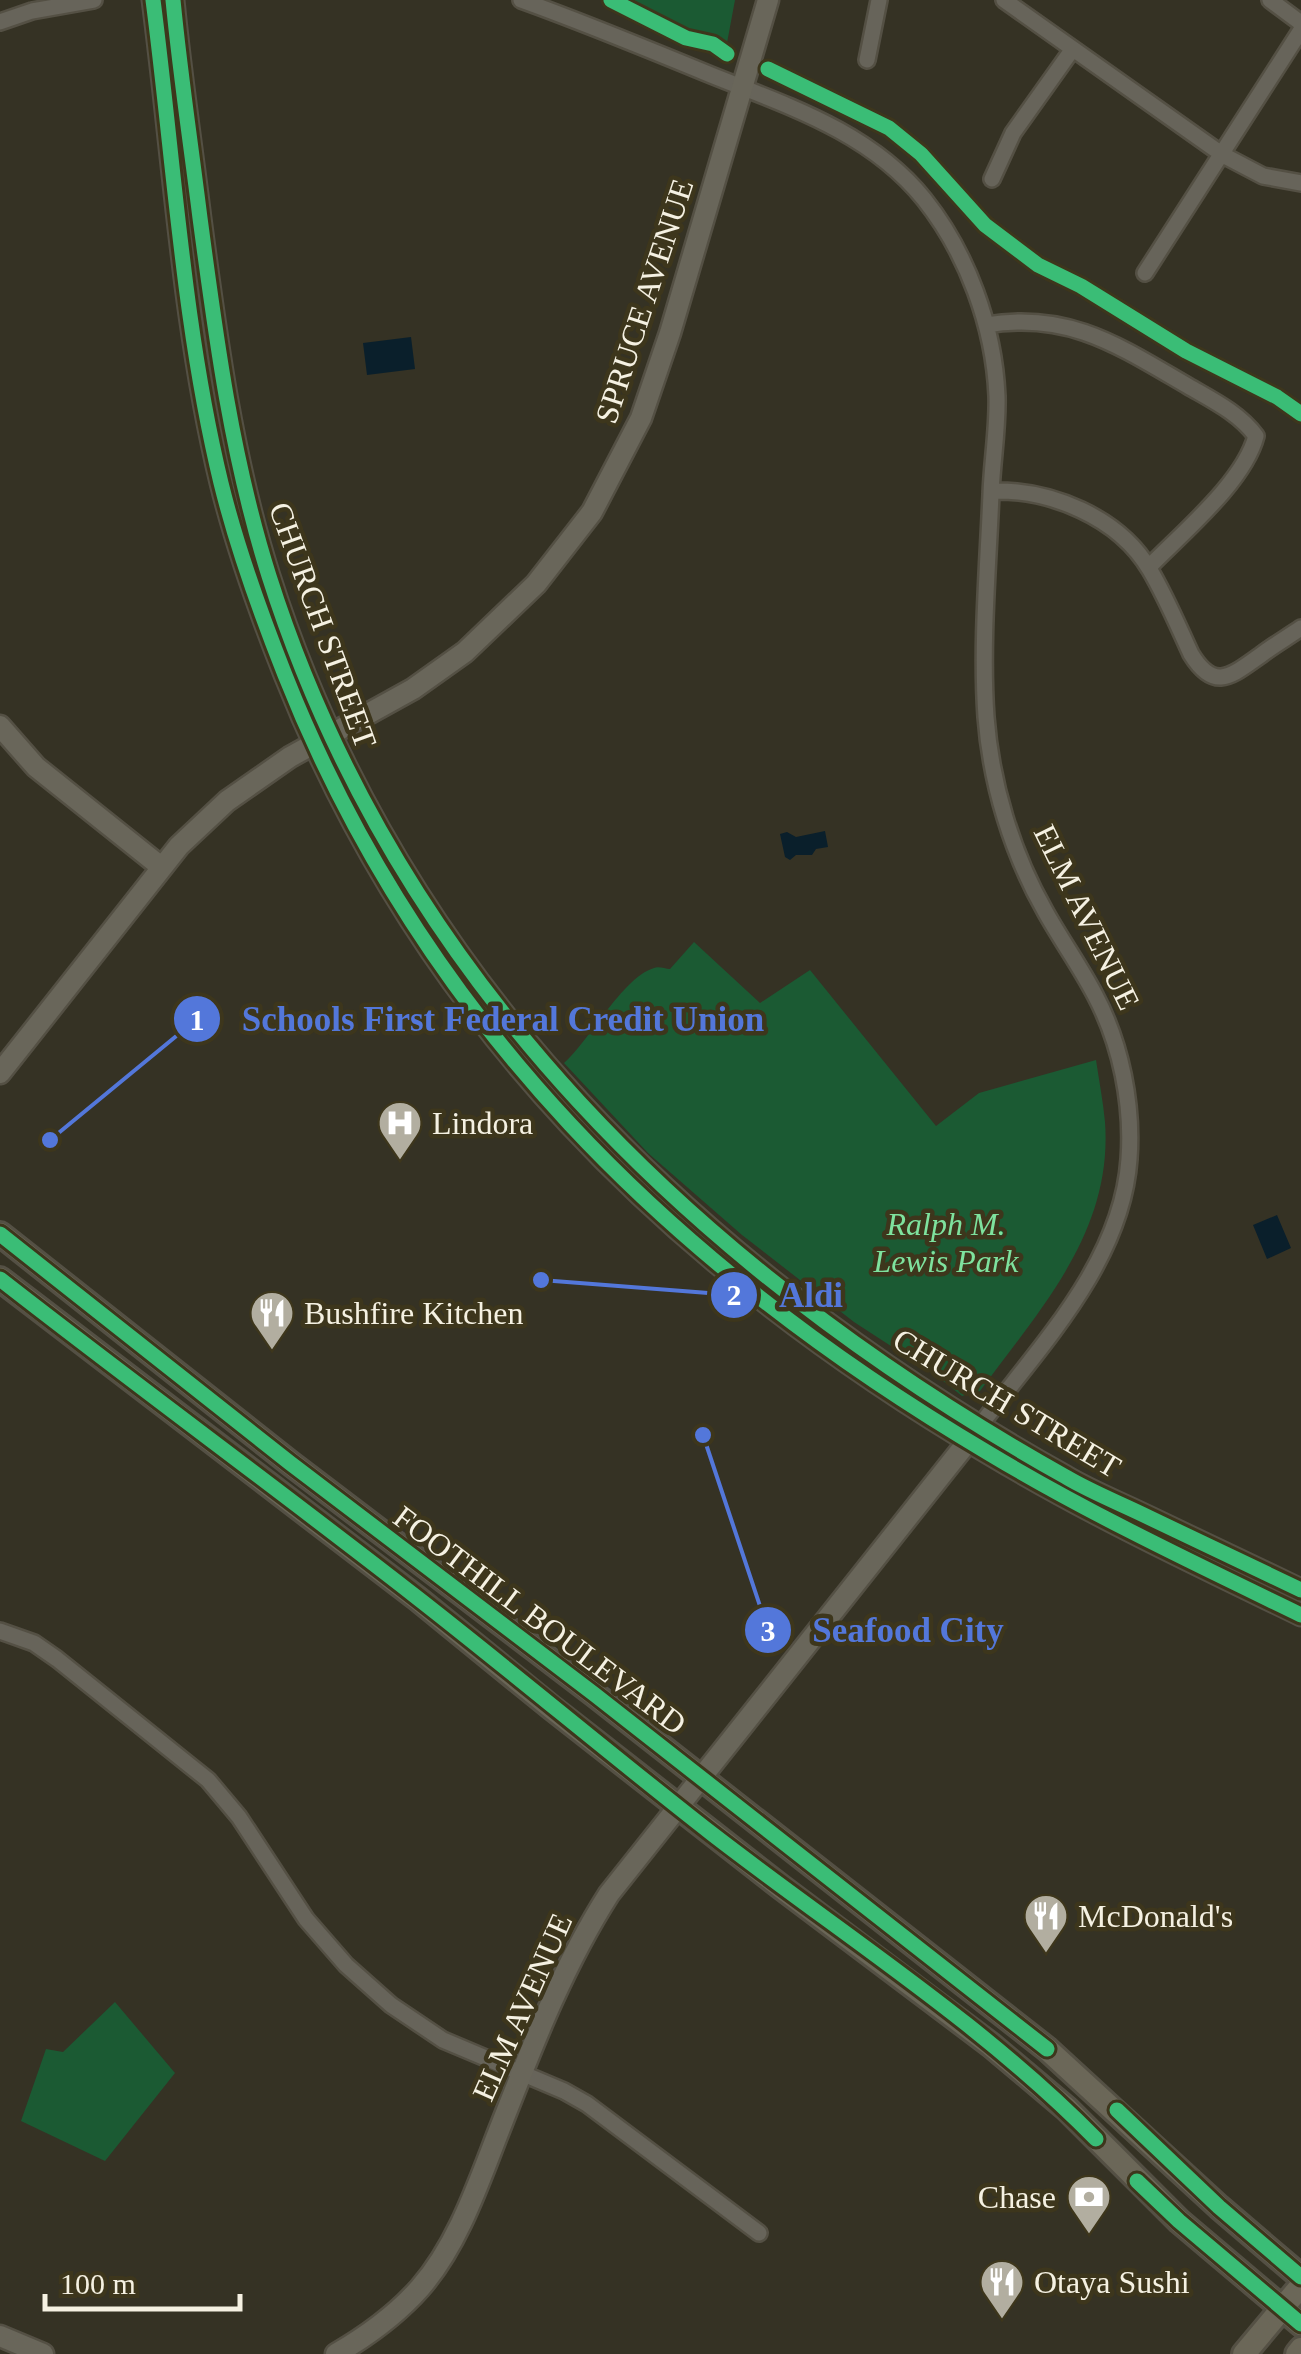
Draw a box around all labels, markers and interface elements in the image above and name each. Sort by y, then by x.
street label: SPRUCE AVENUE [588,174,700,428]
street label: CHURCH STREET [262,497,384,753]
street label: ELM AVENUE [1027,819,1147,1015]
callout: Schools First Federal Credit Union [172,987,785,1052]
text: Schools First Federal Credit Union [242,1000,764,1039]
text: 1 [190,1003,205,1036]
hospital icon: Lindora [377,1100,423,1161]
place label: Lindora [432,1105,533,1141]
park label: Ralph M. Lewis Park [873,1206,1019,1279]
callout: Aldi [709,1262,863,1327]
text: Aldi [779,1276,843,1315]
text: 2 [727,1278,742,1311]
restaurant icon: Bushfire Kitchen [249,1290,295,1351]
place label: Bushfire Kitchen [304,1295,524,1331]
street label: CHURCH STREET [887,1321,1128,1485]
street label: FOOTHILL BOULEVARD [387,1498,693,1742]
callout: Seafood City [743,1598,1024,1663]
text: Seafood City [812,1611,1004,1650]
text: 3 [761,1614,776,1647]
restaurant icon: McDonald's [1023,1893,1069,1954]
place label: McDonald's [1078,1898,1233,1934]
street label: ELM AVENUE [465,1908,579,2106]
bank icon: Chase [1066,2174,1112,2235]
place label: Chase [978,2179,1056,2215]
scale bar [45,2249,240,2311]
restaurant icon: Otaya Sushi [979,2259,1025,2320]
place label: Otaya Sushi [1034,2264,1190,2300]
text: 100 m [60,2267,136,2300]

